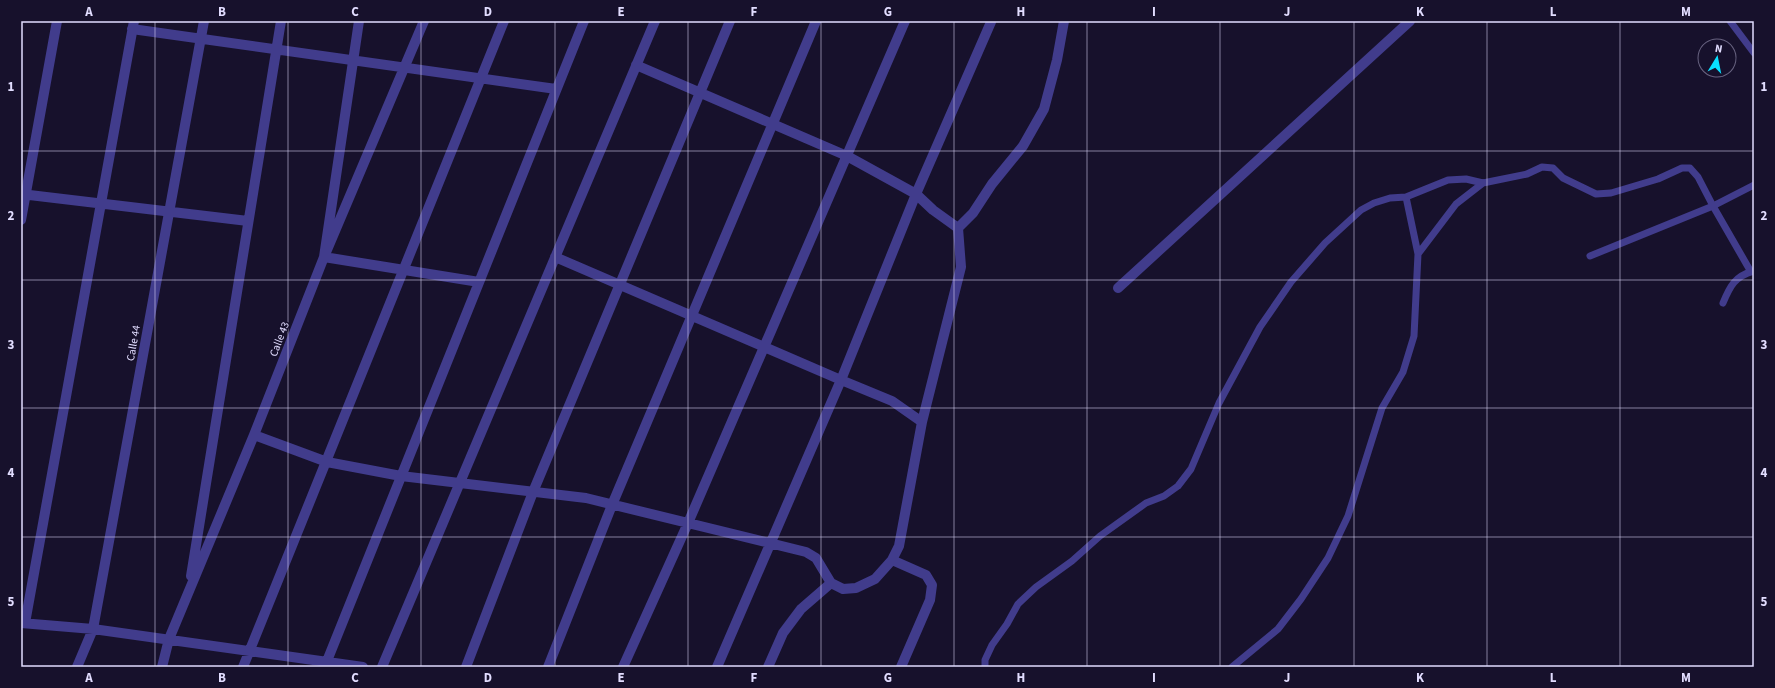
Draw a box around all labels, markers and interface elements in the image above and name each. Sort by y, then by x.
text: A [84,3,93,21]
text: B [218,3,226,21]
text: C [351,3,359,21]
text: D [484,3,492,21]
text: E [617,3,625,21]
text: F [751,3,758,21]
text: G [884,3,892,21]
text: H [1017,3,1025,21]
text: I [1152,3,1156,21]
text: J [1284,3,1290,21]
text: K [1416,3,1425,21]
text: L [1550,3,1557,21]
text: M [1681,3,1691,21]
north arrow [1697,38,1737,78]
text: N [1714,41,1724,57]
text: 1 [8,78,15,96]
text: 1 [1761,78,1768,96]
text: 2 [8,207,15,225]
text: 2 [1761,207,1768,225]
street label: Calle 43 [266,320,293,359]
street label: Calle 44 [123,324,144,362]
text: 3 [8,336,15,354]
text: 3 [1761,336,1768,354]
text: 4 [8,464,15,482]
text: 4 [1761,464,1768,482]
text: 5 [8,593,15,611]
text: 5 [1761,593,1768,611]
text: A [84,669,93,687]
text: B [218,669,226,687]
text: C [351,669,359,687]
text: D [484,669,492,687]
text: E [617,669,625,687]
text: F [751,669,758,687]
text: G [884,669,892,687]
text: H [1017,669,1025,687]
text: I [1152,669,1156,687]
text: J [1284,669,1290,687]
text: K [1416,669,1425,687]
text: L [1550,669,1557,687]
text: M [1681,669,1691,687]

